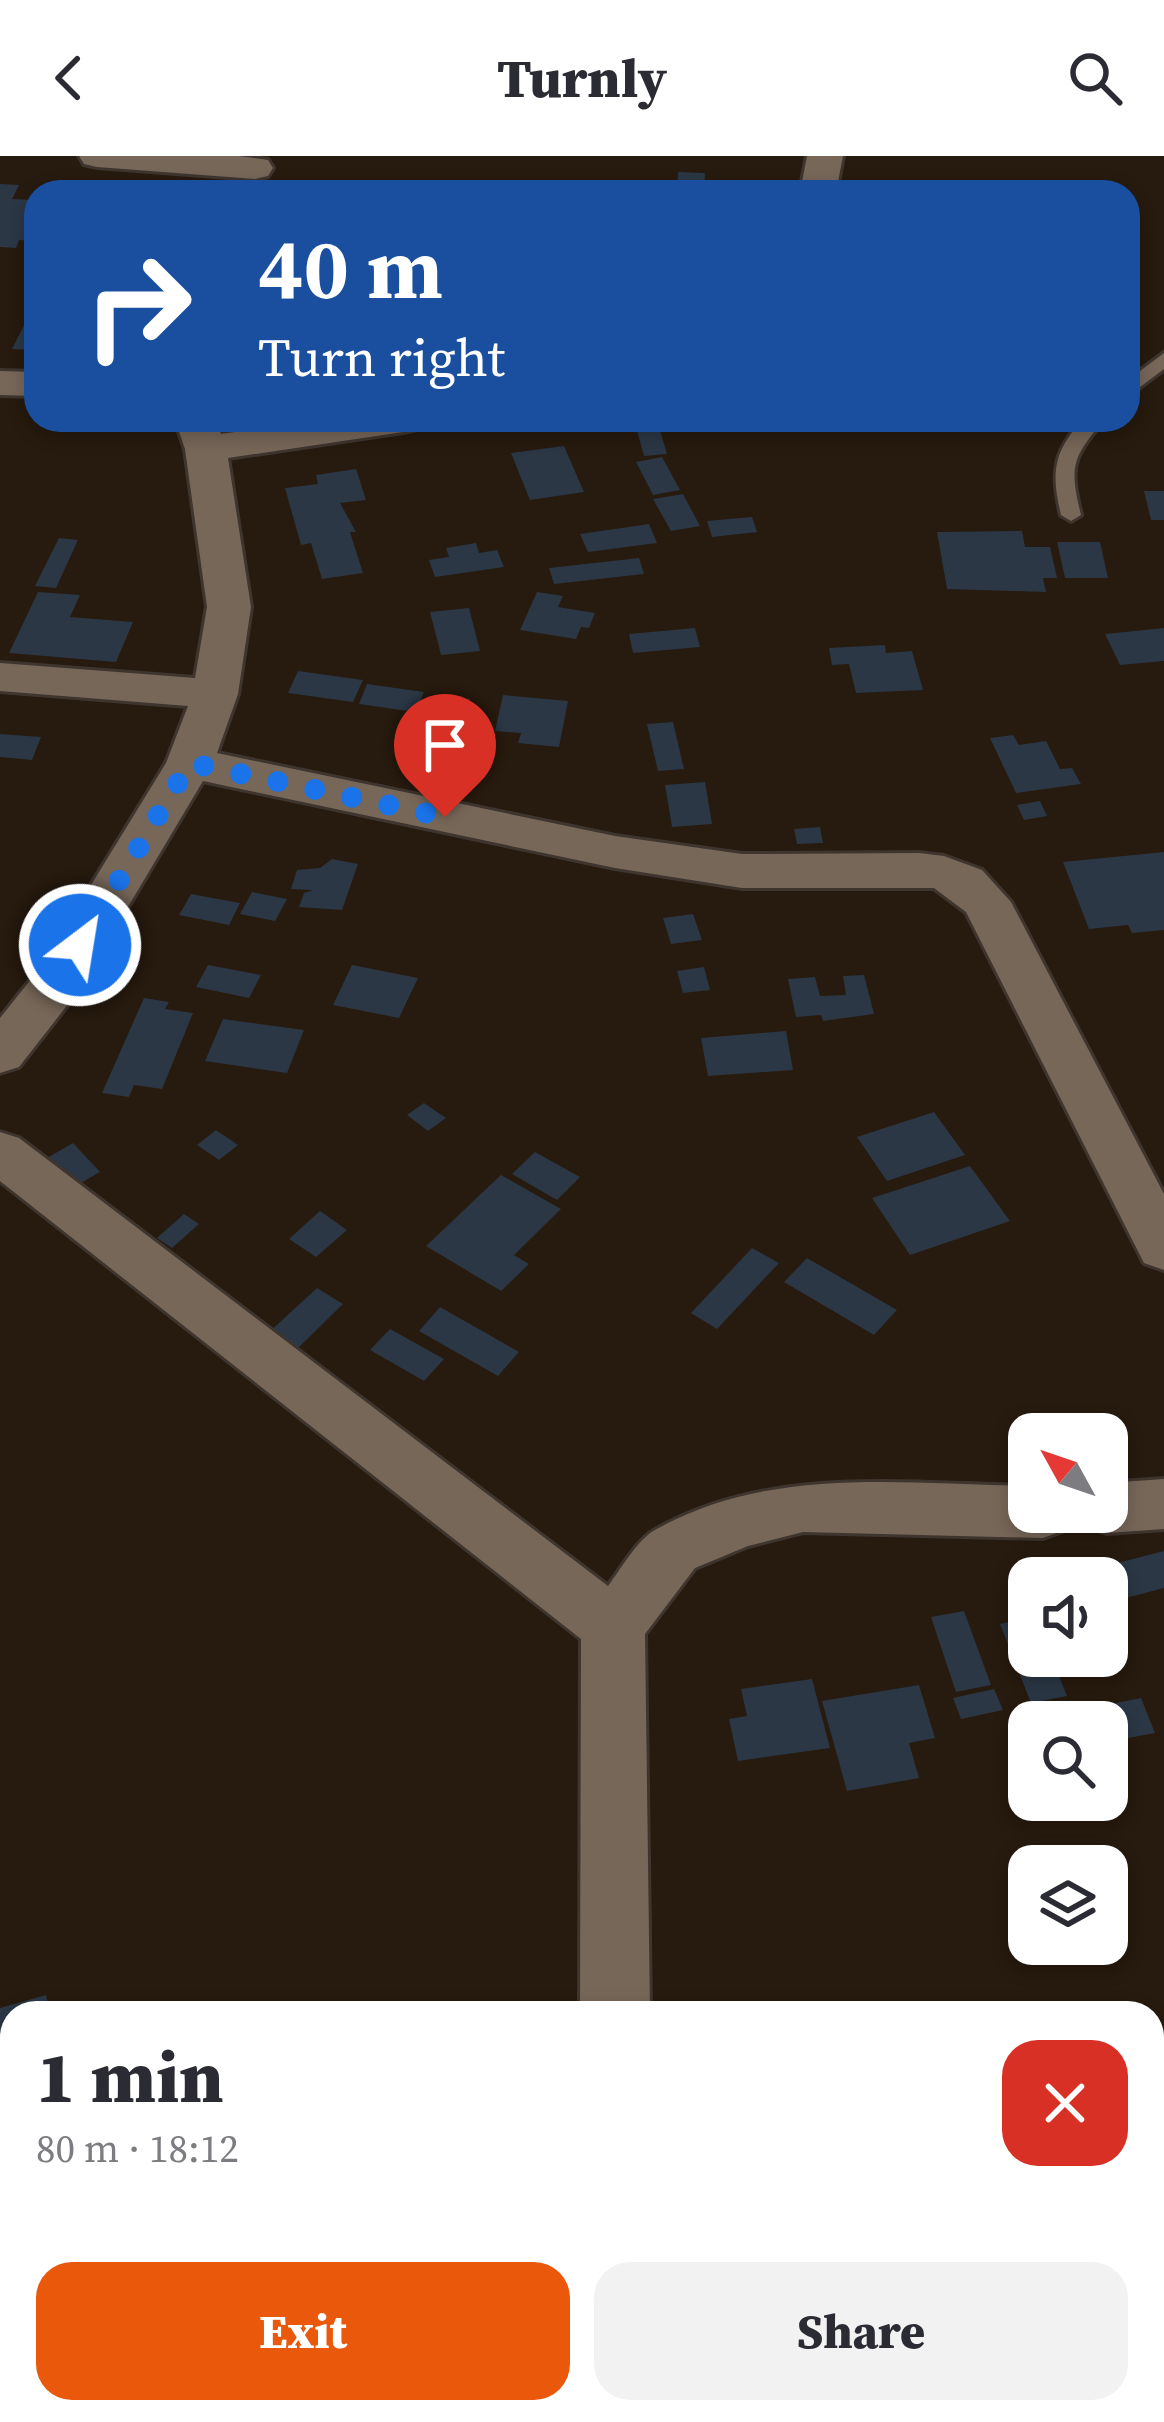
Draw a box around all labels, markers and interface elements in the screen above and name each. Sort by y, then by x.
text: Turnly [497,41,667,115]
icon: back [36,45,102,111]
icon: search [1062,45,1128,111]
text: 40 m [258,211,443,326]
icon: right [60,228,216,384]
text: Turn right [258,320,505,394]
pin [394,694,496,817]
icon: arrive [412,712,478,778]
position arrow [17,882,143,1008]
north arrow [1008,1413,1128,1533]
map controls [1008,1413,1128,1965]
button: sound [1008,1557,1128,1677]
button: search [1008,1701,1128,1821]
button: layers [1008,1845,1128,1965]
text: 1 min [36,2027,224,2126]
button: close [1002,2040,1128,2166]
text: 80 m · 18:12 [36,2122,239,2175]
button: Exit [36,2262,570,2400]
button: Share [594,2262,1128,2400]

